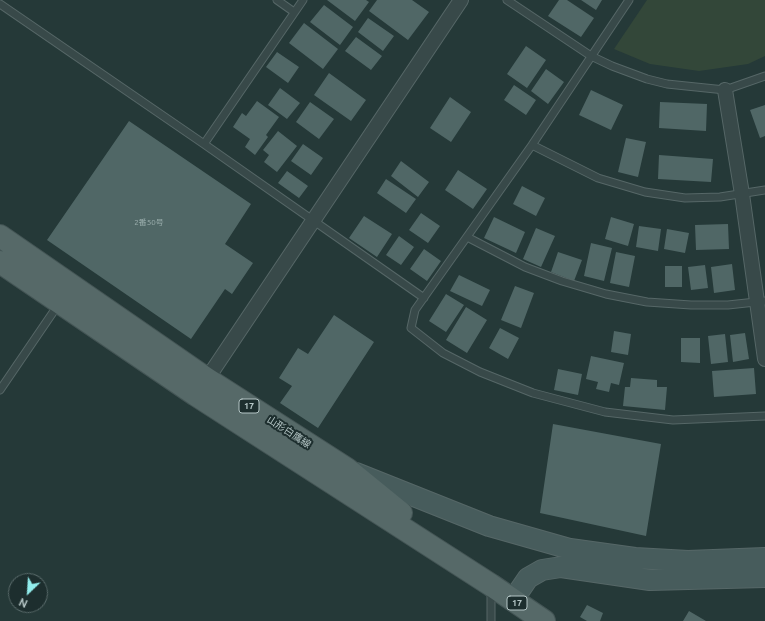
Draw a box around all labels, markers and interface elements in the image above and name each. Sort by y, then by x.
house number: 2番50号 [134,217,164,227]
road number: 17 [239,399,259,413]
street label: 山形白鷹線 [265,413,313,451]
north arrow [8,573,48,613]
text: N [17,596,30,610]
road number: 17 [507,596,527,610]

